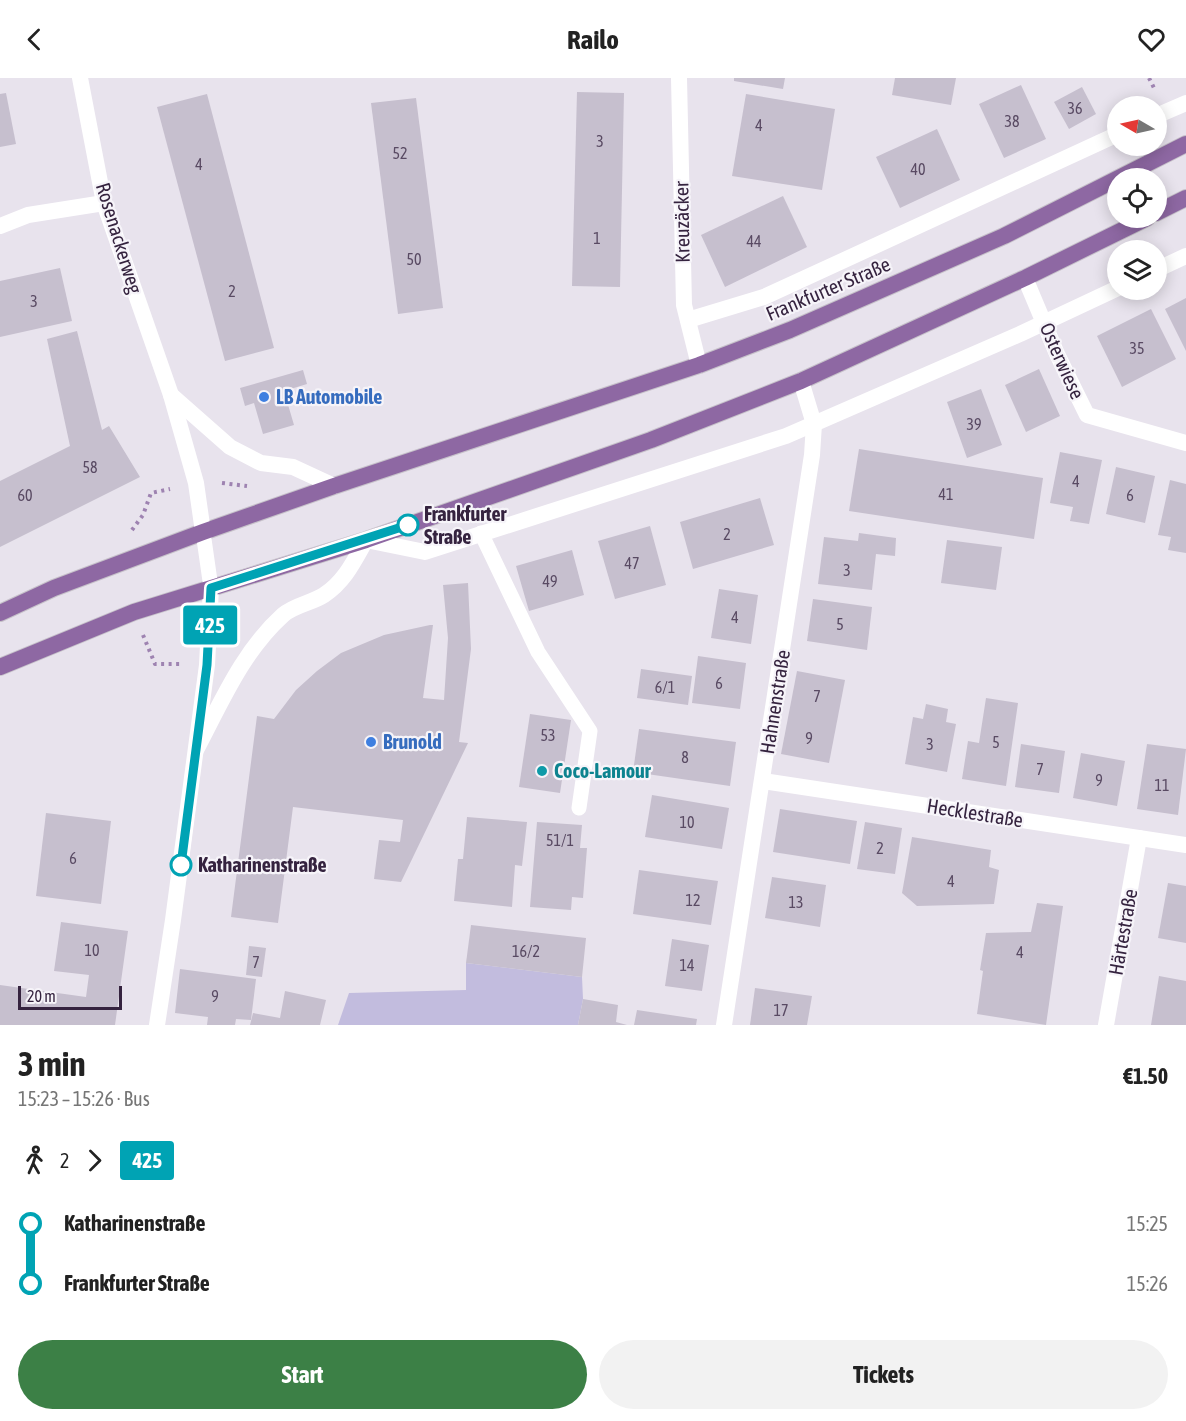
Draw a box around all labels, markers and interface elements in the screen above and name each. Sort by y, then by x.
icon: back [18,23,51,56]
icon: heart [1135,23,1168,56]
text: Railo [567,24,619,55]
north arrow [1107,96,1167,156]
map controls [1107,96,1167,300]
house number: 36 [1067,99,1083,117]
house number: 38 [1004,112,1020,130]
house number: 4 [755,116,763,134]
house number: 3 [596,132,604,150]
house number: 52 [392,144,408,162]
house number: 4 [195,155,203,173]
house number: 40 [910,160,926,178]
button: locate [1107,168,1167,228]
street label: Rosenackerweg [92,180,147,296]
street label: Kreuzäcker [669,180,694,263]
house number: 1 [593,229,601,247]
house number: 44 [746,232,762,250]
button: layers [1107,240,1167,300]
house number: 50 [406,250,422,268]
street label: Frankfurter Straße [762,252,893,325]
house number: 2 [228,282,236,300]
house number: 3 [30,292,38,310]
street label: Osterwiese [1035,319,1089,402]
house number: 35 [1129,339,1145,357]
place label: LB Automobile [276,385,382,408]
marker: LB Automobile [257,390,271,404]
house number: 39 [966,415,982,433]
house number: 58 [82,458,98,476]
house number: 4 [1072,472,1080,490]
house number: 41 [938,485,954,503]
house number: 60 [17,486,33,504]
house number: 6 [1126,486,1134,504]
place label: Frankfurter Straße [424,502,507,548]
marker: Frankfurter Straße [397,514,419,536]
house number: 2 [723,525,731,543]
house number: 47 [624,554,640,572]
house number: 3 [843,561,851,579]
house number: 49 [542,572,558,590]
line badge: 425 [176,606,244,644]
house number: 4 [731,608,739,626]
text: 425 [195,613,225,637]
house number: 5 [836,615,844,633]
street label: Hahnenstraße [755,648,794,756]
house number: 6 [715,674,723,692]
house number: 6/1 [655,678,675,696]
house number: 7 [813,687,821,705]
house number: 53 [540,726,556,744]
house number: 9 [805,729,813,747]
place label: Brunold [383,730,442,753]
house number: 5 [992,733,1000,751]
marker: Brunold [364,735,378,749]
house number: 3 [926,735,934,753]
house number: 8 [681,748,689,766]
place label: Coco-Lamour [554,759,652,782]
house number: 7 [1036,760,1044,778]
marker: Coco-Lamour [535,764,549,778]
house number: 9 [1095,771,1103,789]
house number: 11 [1154,776,1170,794]
street label: Hecklestraße [925,794,1025,831]
house number: 10 [679,813,695,831]
house number: 51/1 [546,831,574,849]
house number: 2 [876,839,884,857]
house number: 6 [69,849,77,867]
place label: Katharinenstraße [198,853,327,876]
marker: Katharinenstraße [170,854,192,876]
house number: 4 [947,872,955,890]
street label: Härtestraße [1104,887,1141,977]
house number: 12 [685,891,701,909]
house number: 13 [788,893,804,911]
house number: 10 [84,941,100,959]
house number: 16/2 [512,942,540,960]
house number: 4 [1016,943,1024,961]
house number: 7 [252,953,260,971]
house number: 14 [679,956,695,974]
scale bar [18,983,122,1010]
text: 20 m [27,987,56,1005]
house number: 9 [211,987,219,1005]
house number: 17 [773,1001,789,1019]
text: 3 min [18,1045,85,1083]
text: €1.50 [1123,1063,1168,1089]
text: 15:23 – 15:26 · Bus [18,1087,150,1110]
icon: walk [18,1144,51,1177]
icon: forward [78,1144,111,1177]
text: 425 [132,1148,162,1172]
text: 2 [60,1149,69,1172]
text: Katharinenstraße [64,1210,205,1236]
text: 15:25 [1127,1212,1168,1235]
text: Frankfurter Straße [64,1270,210,1296]
text: 15:26 [1127,1272,1168,1295]
button: Start [18,1340,587,1409]
button: Tickets [599,1340,1168,1409]

